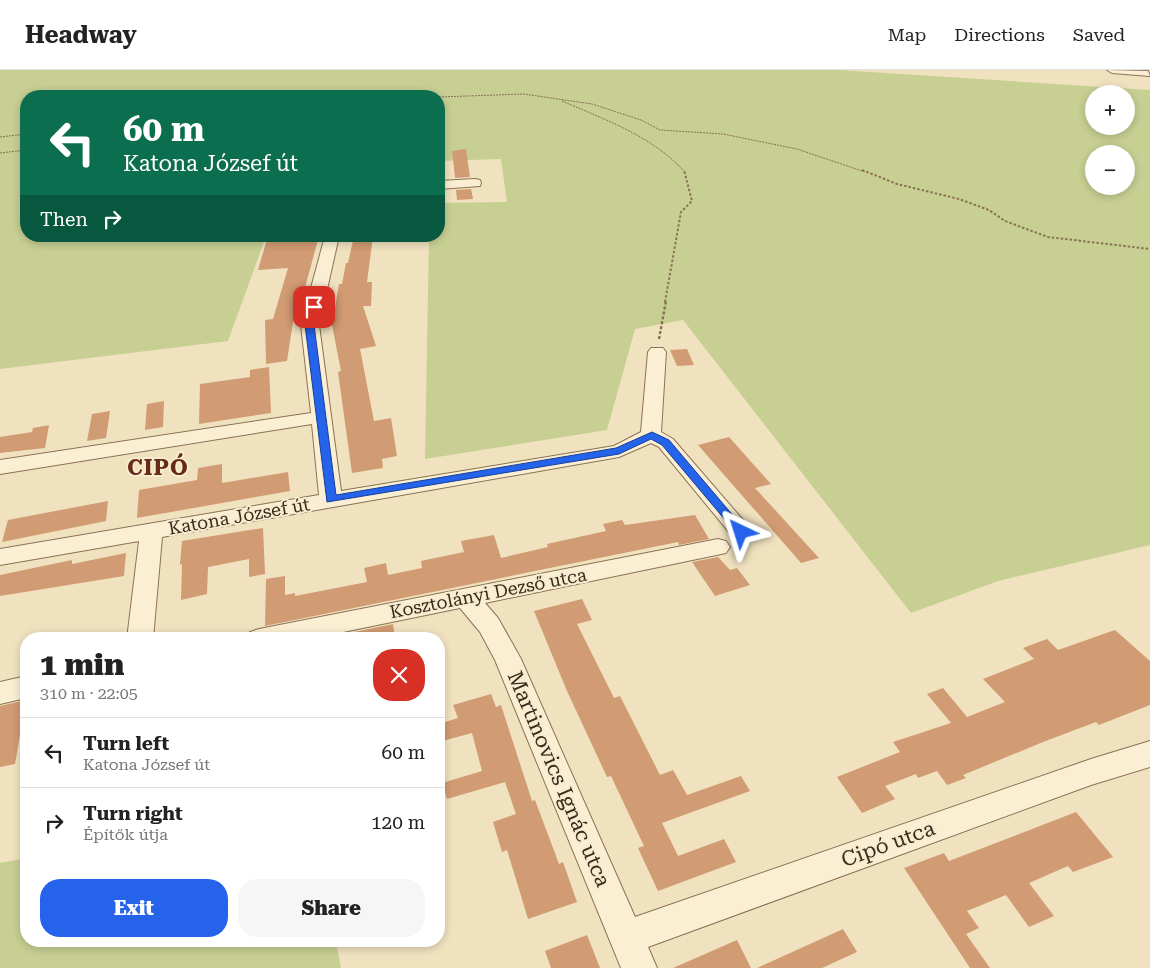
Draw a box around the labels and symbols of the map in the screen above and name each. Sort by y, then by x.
pin [293,286,335,328]
district label: CIPÓ [127,453,189,480]
street label: Katona József út [167,493,312,539]
position arrow [714,505,766,557]
street label: Kosztolányi Dezső utca [388,564,588,622]
street label: Martinovics Ignác utca [503,667,616,891]
street label: Cipó utca [838,816,939,872]

